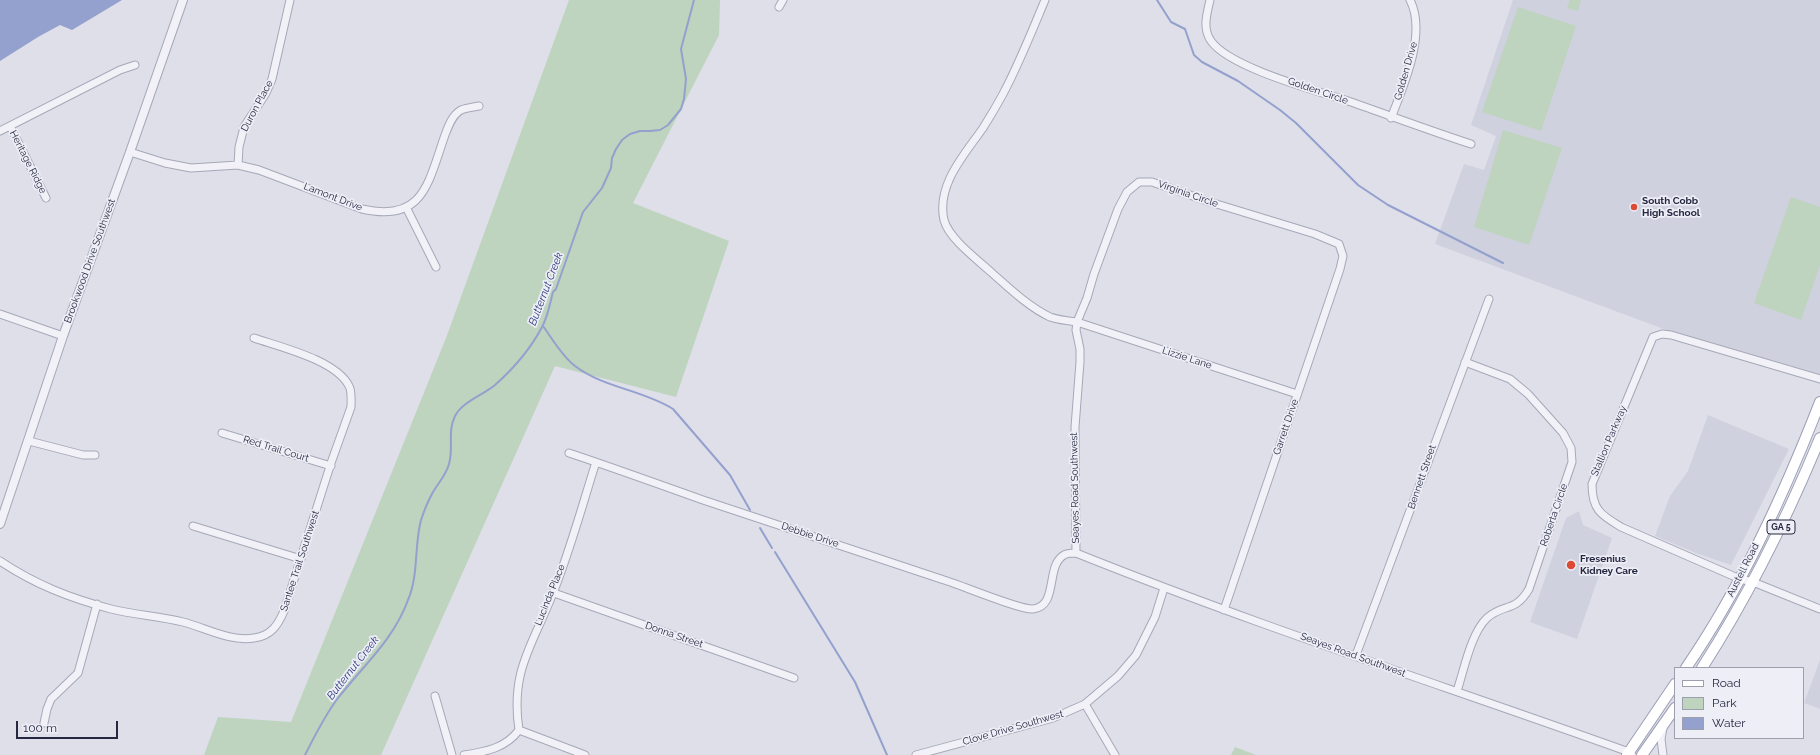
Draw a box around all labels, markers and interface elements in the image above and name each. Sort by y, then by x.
street label: Golden Drive [1392,40,1420,102]
street label: Golden Circle [1286,75,1350,107]
street label: Duron Place [238,78,276,134]
street label: Heritage Ridge [7,128,49,196]
street label: Virginia Circle [1156,178,1220,210]
street label: Lamont Drive [302,180,364,214]
place label: South Cobb High School [1642,195,1700,218]
street label: Brookwood Drive Southwest [62,197,118,325]
marker: South Cobb High School [1629,202,1639,212]
water label: Butternut Creek [526,251,566,327]
street label: Lizzie Lane [1161,344,1213,372]
street label: Garrett Drive [1271,397,1301,457]
street label: Stallion Parkway [1589,404,1629,478]
street label: Seayes Road Southwest [1068,432,1082,544]
street label: Red Trail Court [242,433,310,465]
street label: Bennett Street [1405,443,1439,511]
street label: Roberta Circle [1538,482,1570,548]
street label: Santee Trail Southwest [278,509,322,613]
street label: Debbie Drive [780,520,840,550]
road number: GA 5 [1767,520,1795,534]
street label: Austell Road [1724,541,1762,599]
place label: Fresenius Kidney Care [1580,553,1638,576]
marker: Fresenius Kidney Care [1565,559,1577,571]
street label: Lucinda Place [532,563,568,627]
street label: Donna Street [643,619,705,651]
street label: Seayes Road Southwest [1299,630,1407,680]
water label: Butternut Creek [324,634,382,702]
legend [1674,667,1804,739]
text: Road [1712,676,1741,690]
text: Park [1712,696,1737,710]
street label: Clove Drive Southwest [961,708,1065,748]
scale bar [18,713,120,739]
text: Water [1712,716,1746,730]
text: 100 m [23,721,57,735]

